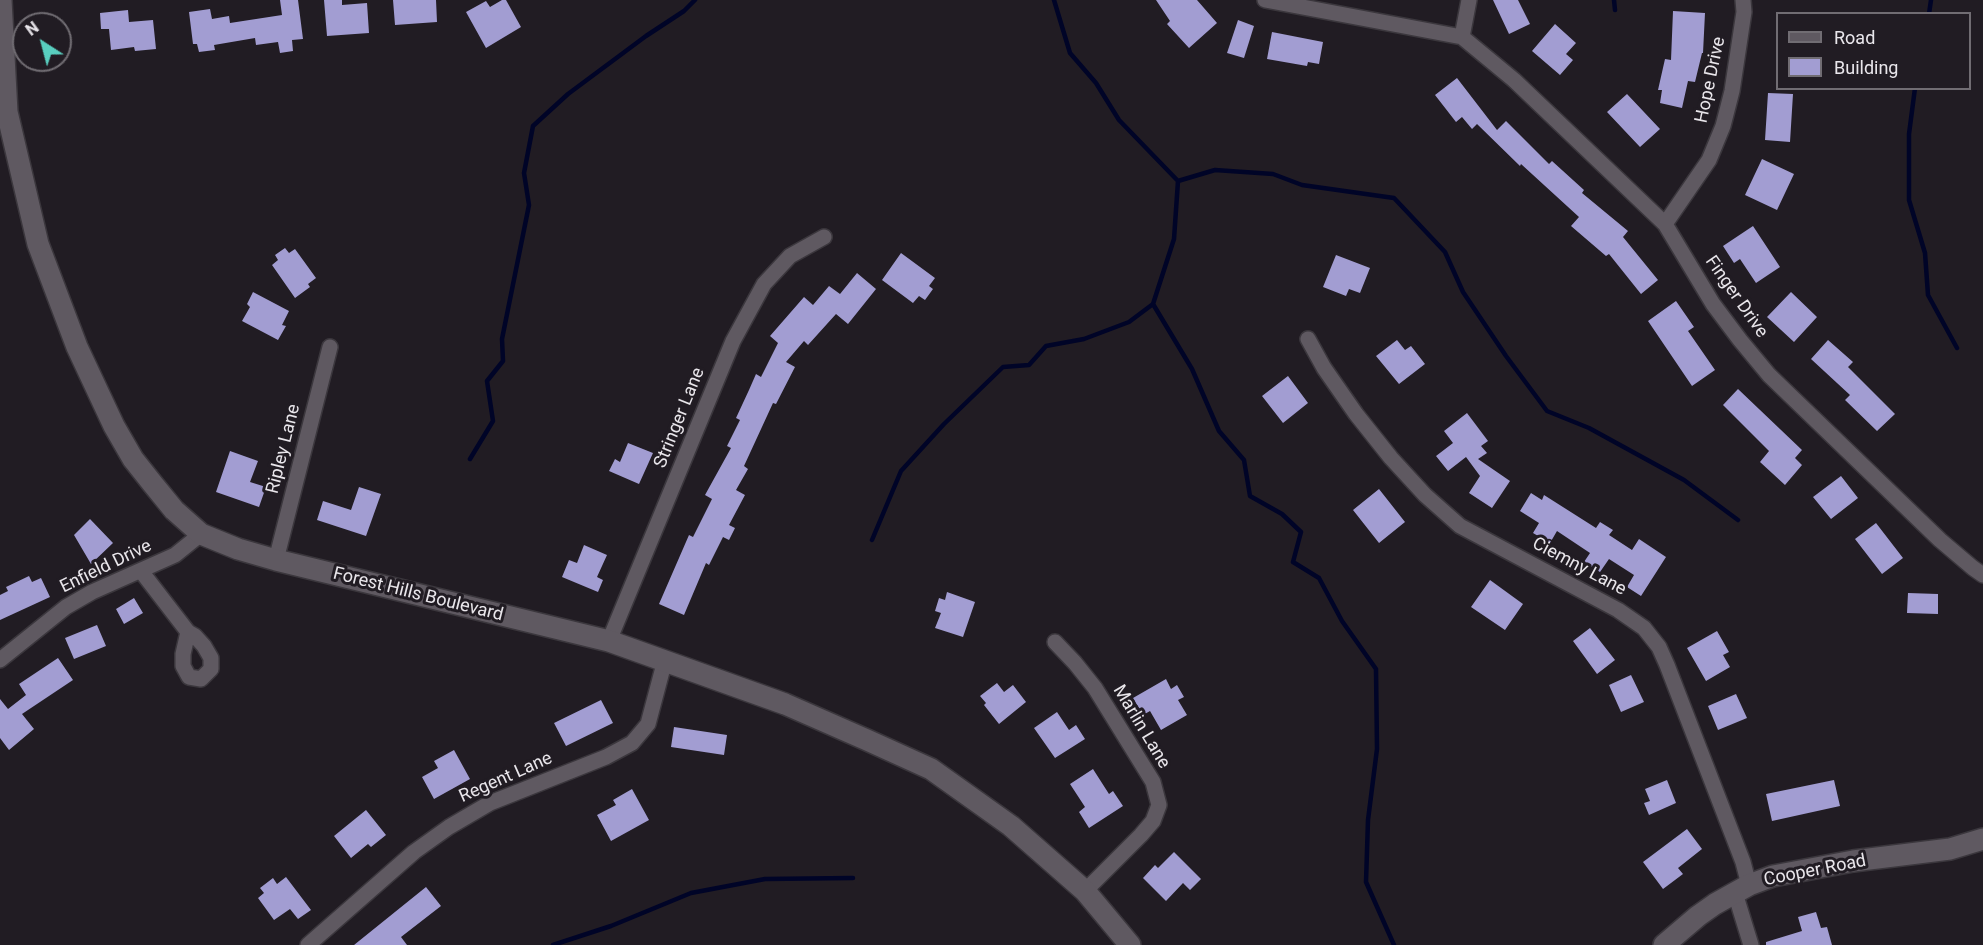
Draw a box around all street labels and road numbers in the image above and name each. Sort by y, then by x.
street label: Hope Drive [1691,35,1731,125]
street label: Finger Drive [1700,252,1772,342]
street label: Stringer Lane [650,365,710,471]
street label: Ripley Lane [262,402,306,496]
street label: Ciemny Lane [1528,533,1630,601]
street label: Enfield Drive [57,536,155,598]
street label: Forest Hills Boulevard [331,563,505,627]
street label: Marlin Lane [1108,681,1174,773]
street label: Regent Lane [456,748,556,808]
street label: Cooper Road [1762,850,1868,892]

